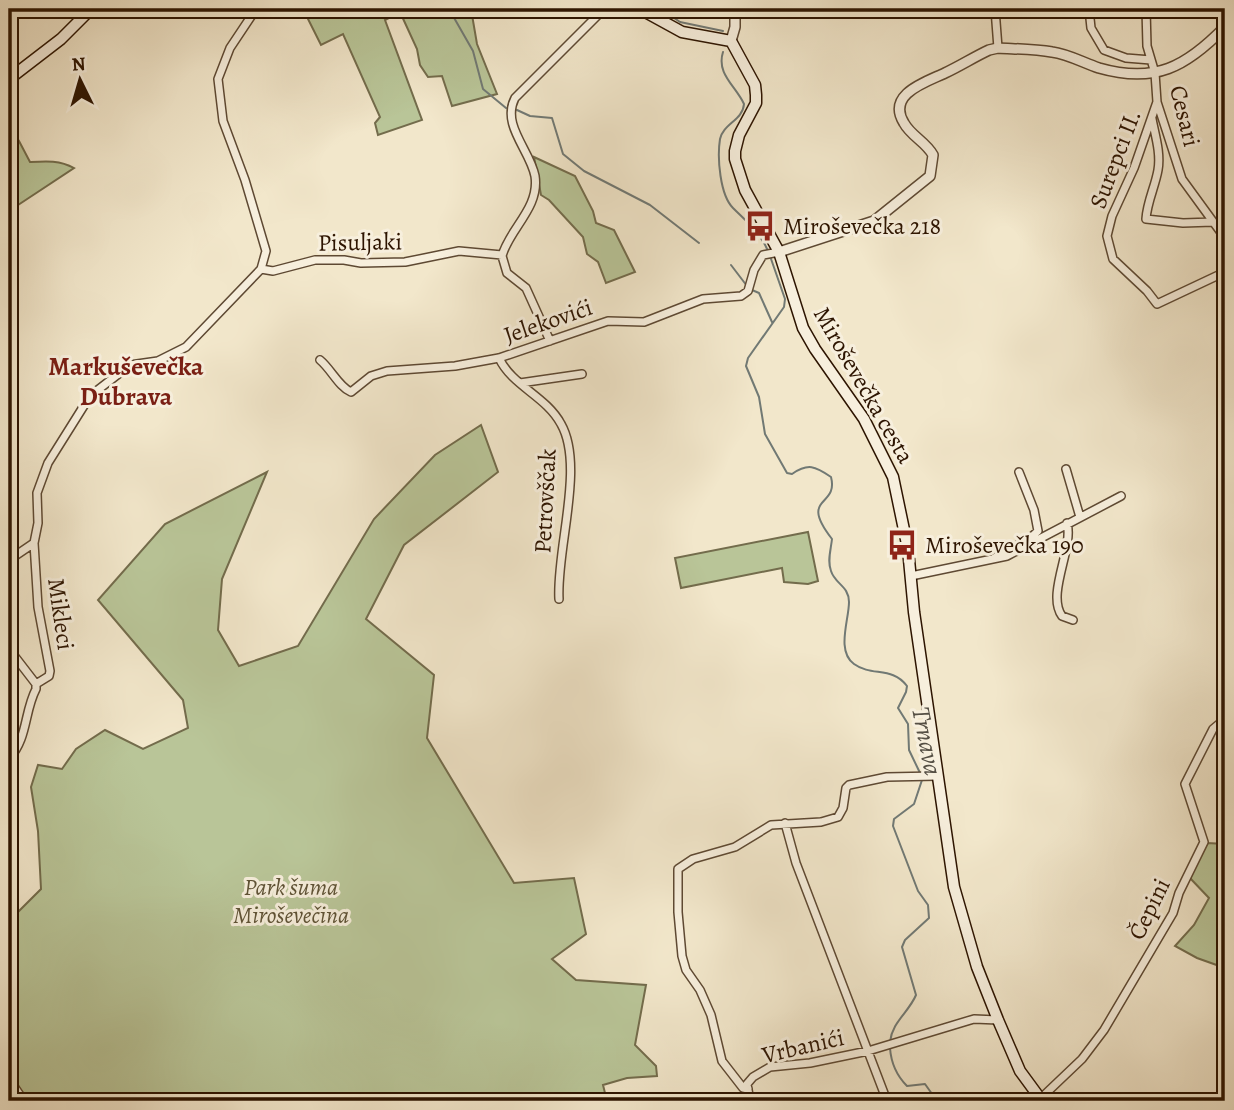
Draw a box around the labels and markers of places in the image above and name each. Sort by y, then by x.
bus stop icon: Miroševečka 218 [743,209,777,243]
place label: Miroševečka 218 [783,210,941,242]
bus stop icon: Miroševečka 190 [885,528,919,562]
place label: Miroševečka 190 [925,529,1084,561]

